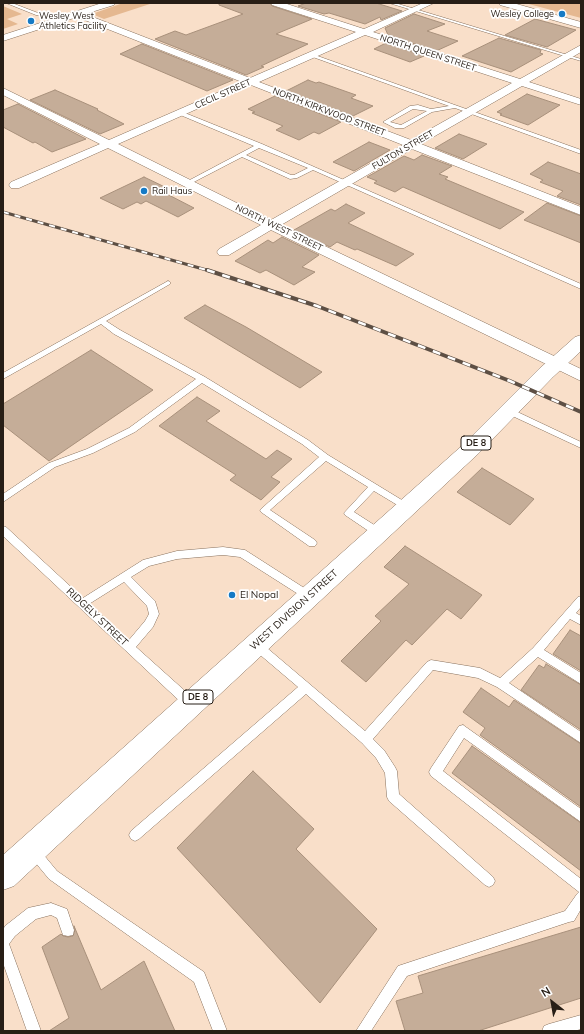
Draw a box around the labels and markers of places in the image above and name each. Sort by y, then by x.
place label: Wesley College [491,9,554,19]
marker: Wesley College [557,9,567,19]
place label: Wesley West Athletics Facility [39,11,107,32]
marker: Wesley West Athletics Facility [26,16,36,26]
marker: Rail Haus [139,186,149,196]
place label: Rail Haus [152,186,192,196]
place label: El Nopal [240,589,278,601]
marker: El Nopal [227,590,237,600]

